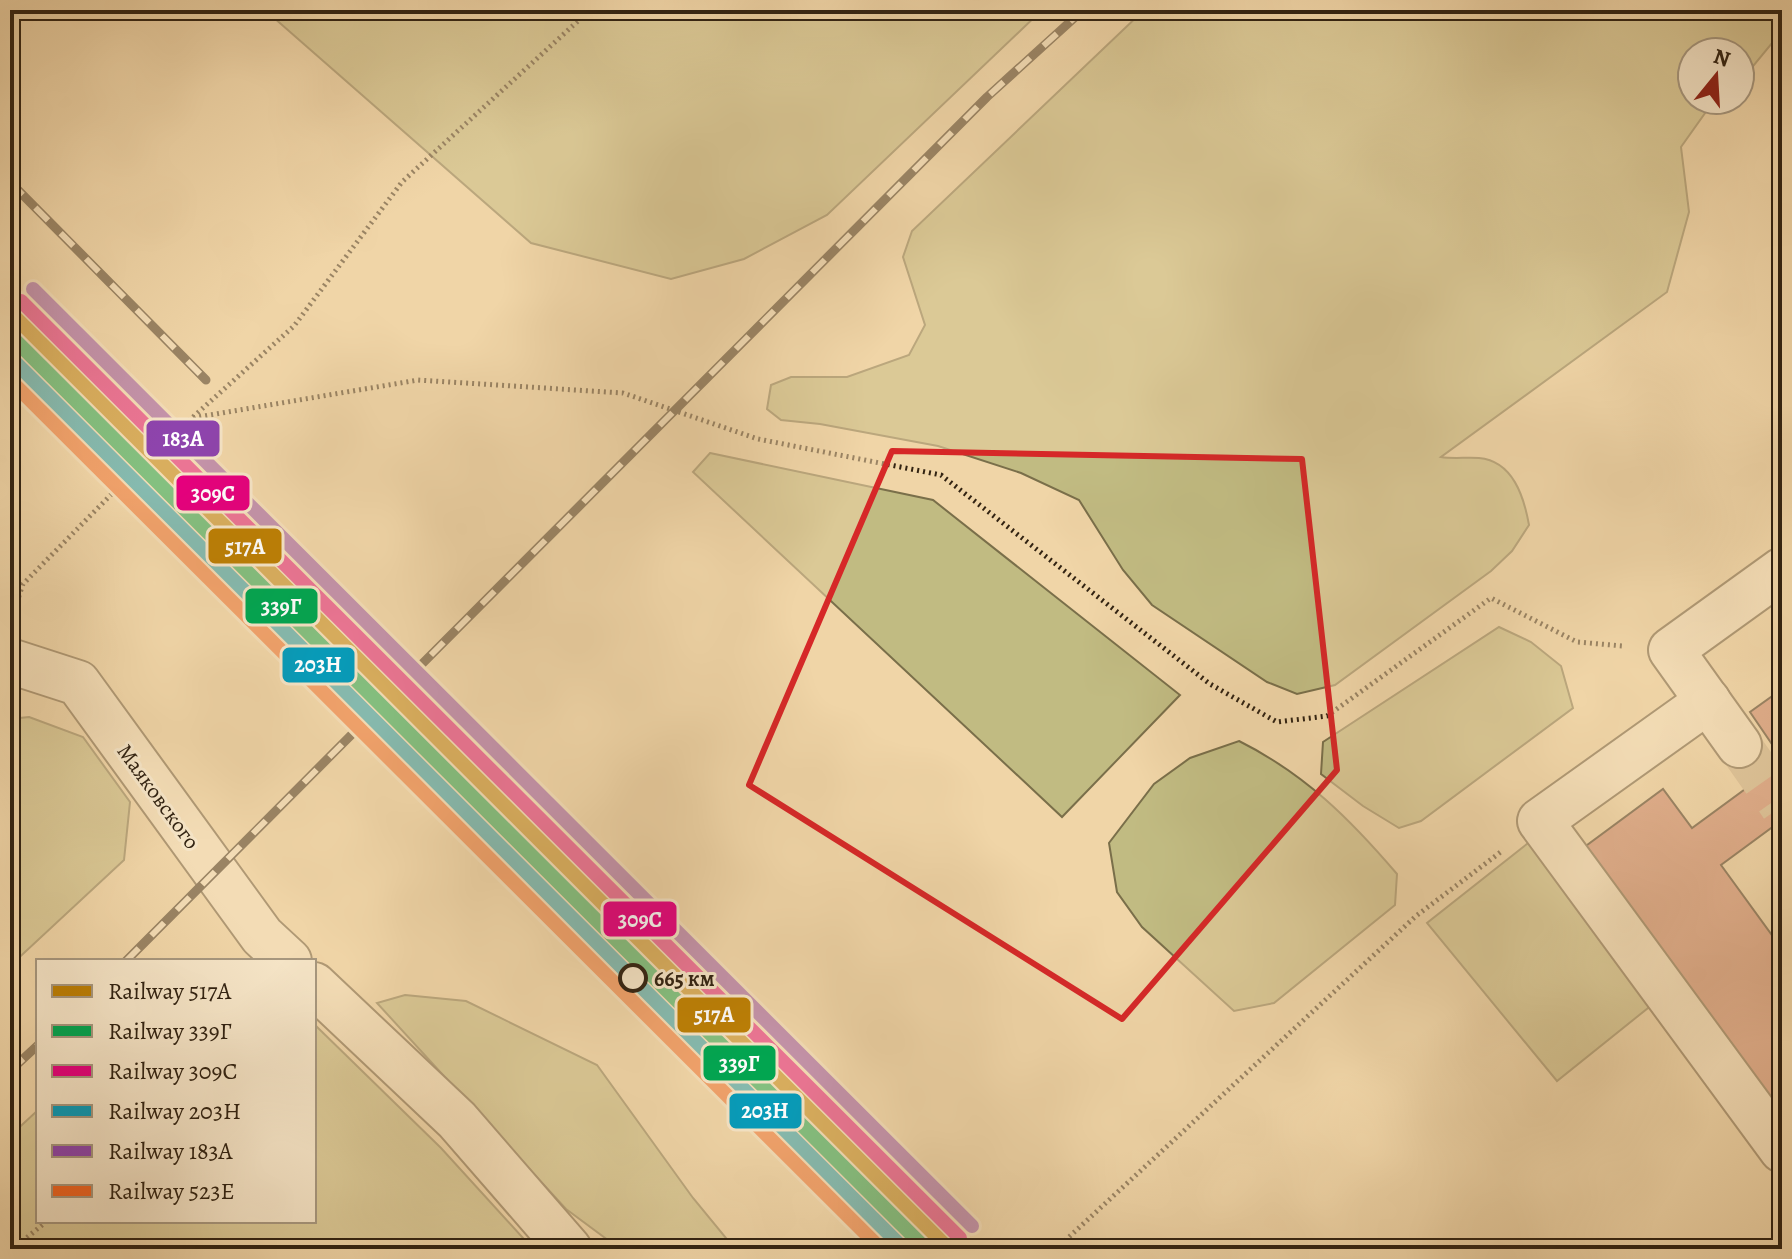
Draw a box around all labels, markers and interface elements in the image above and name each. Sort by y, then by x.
north arrow [1676,36,1756,116]
text: N [1710,41,1734,75]
line badge: 183А [145,419,221,458]
text: 183А [162,424,204,454]
line badge: 309С [175,474,251,512]
text: 309С [191,479,235,509]
line badge: 517А [207,527,283,565]
text: 517А [225,532,265,562]
line badge: 339Г [244,587,319,625]
text: 339Г [261,592,302,622]
line badge: 203Н [281,646,356,684]
text: 203Н [294,650,342,680]
street label: Маяковского [110,738,207,855]
line badge: 309С [602,900,678,938]
text: 309С [618,905,662,935]
legend [36,959,316,1223]
marker: 665 км [619,964,647,992]
place label: 665 км [654,964,715,994]
text: Railway 517А [108,975,232,1007]
line badge: 517А [676,996,752,1034]
text: 517А [694,1000,734,1030]
text: Railway 339Г [108,1015,232,1047]
line badge: 339Г [702,1044,777,1082]
text: 339Г [719,1049,760,1079]
text: Railway 309С [108,1055,237,1087]
line badge: 203Н [728,1092,803,1130]
text: Railway 203Н [108,1095,241,1127]
text: 203Н [741,1096,789,1126]
text: Railway 183А [108,1135,234,1167]
text: Railway 523Е [108,1175,235,1207]

